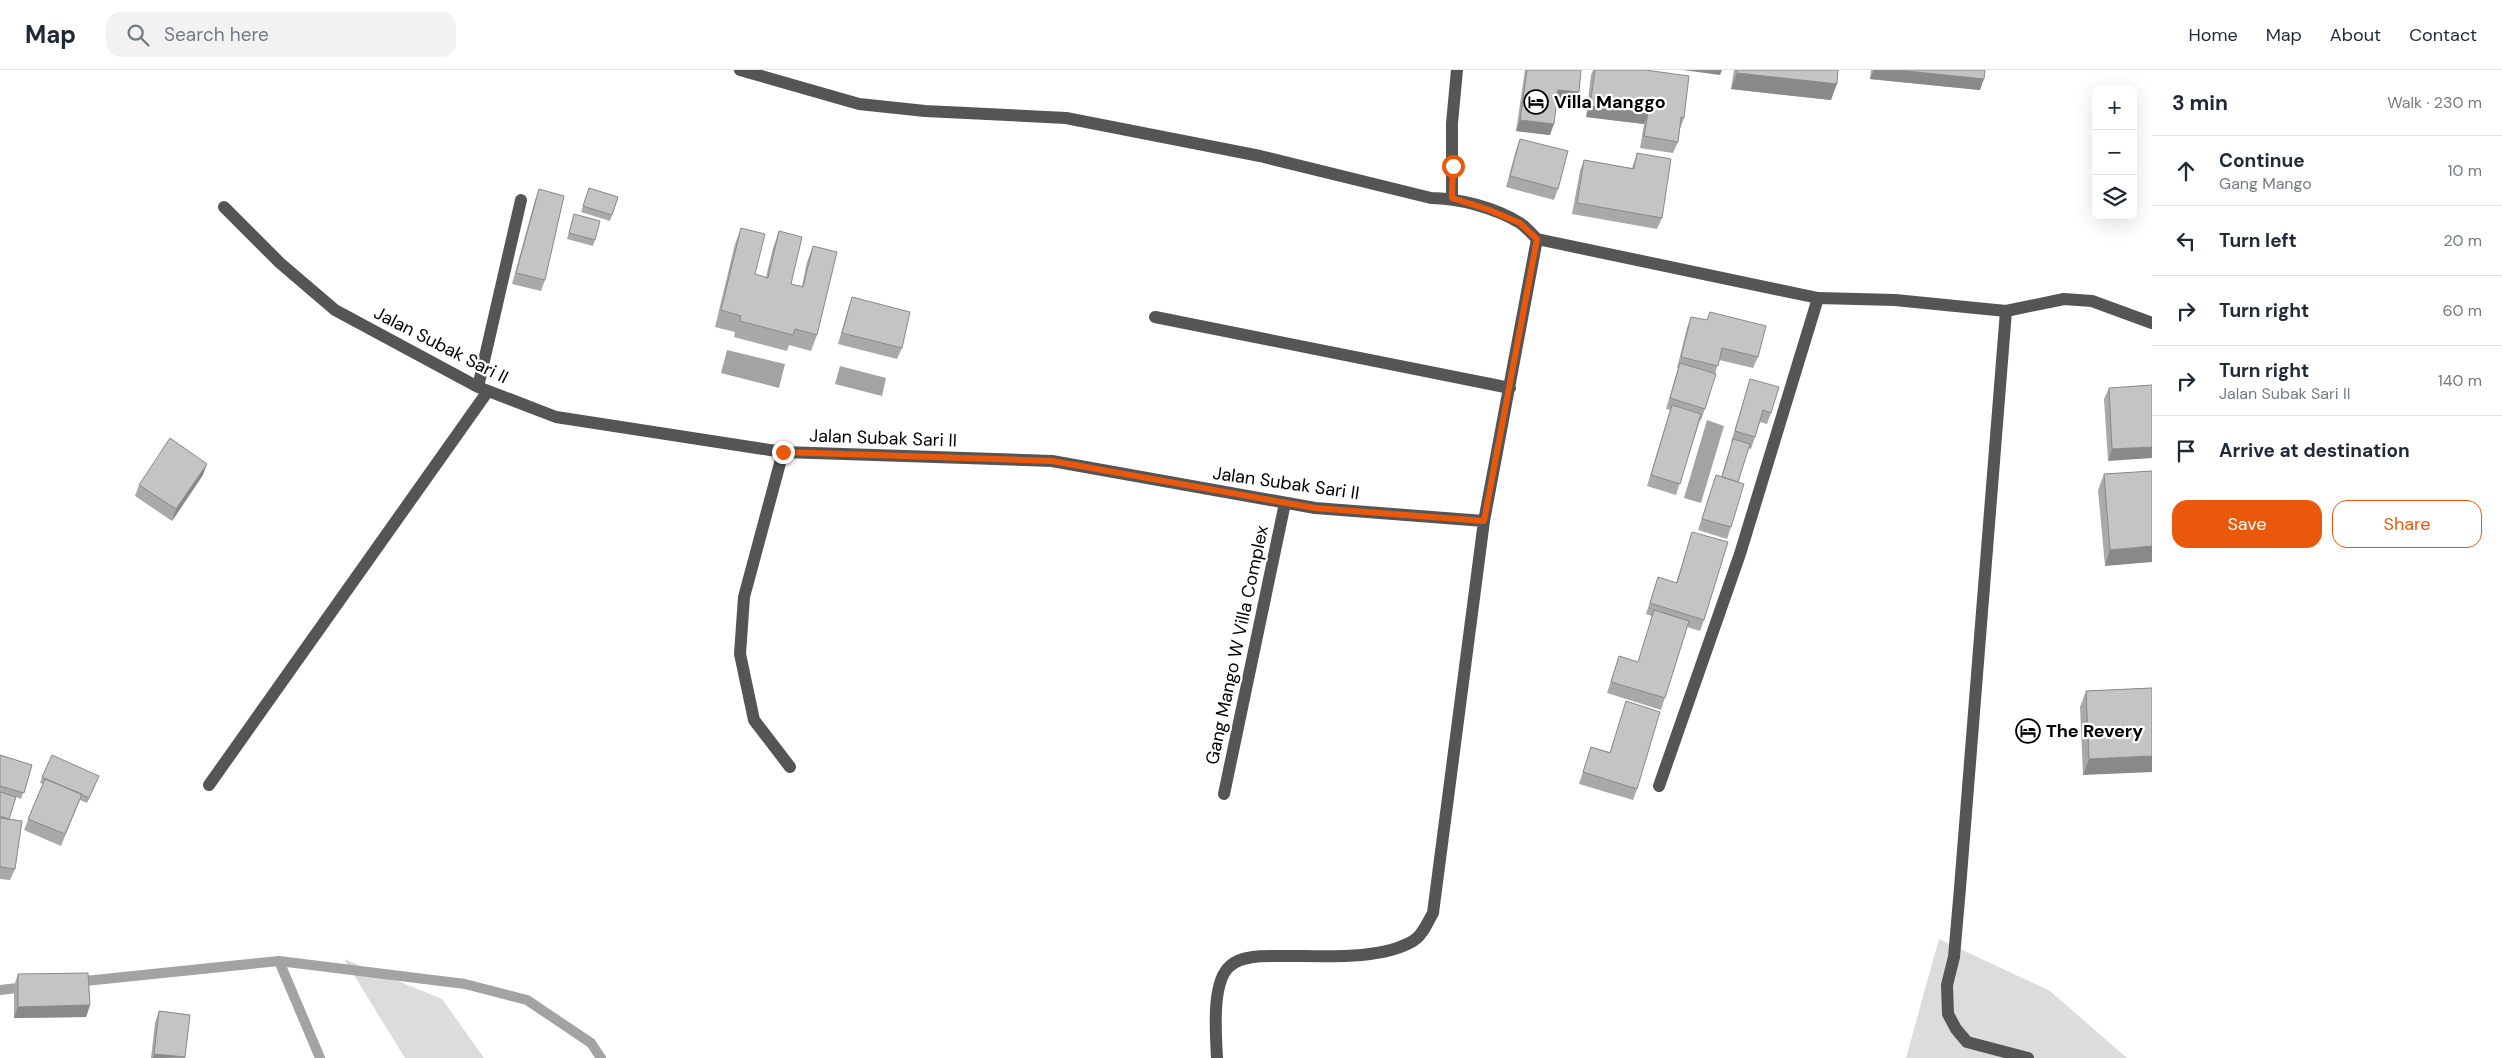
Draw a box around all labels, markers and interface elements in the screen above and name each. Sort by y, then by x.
search box [106,12,456,57]
text: Map [25,19,76,50]
icon: search [124,21,152,49]
text: Search here [164,22,269,47]
text: Home [2188,23,2238,47]
text: Map [2266,23,2302,47]
text: About [2330,23,2381,47]
text: Contact [2409,23,2477,47]
map controls [2092,85,2137,220]
button: + [2092,85,2137,130]
hotel icon: Villa Manggo [1523,89,1549,115]
text: 3 min [2172,89,2228,117]
place label: Villa Manggo [1554,90,1666,114]
text: Walk · 230 m [2387,92,2482,113]
button: − [2092,130,2137,175]
text: Continue [2219,148,2305,173]
route start [1442,155,1465,178]
icon: ahead [2172,157,2200,185]
text: 10 m [2448,160,2482,181]
text: Gang Mango [2219,173,2312,194]
button: layers [2092,175,2137,220]
icon: left [2172,227,2200,255]
text: Turn left [2219,228,2297,253]
text: 20 m [2443,230,2482,251]
icon: right [2172,297,2200,325]
text: Turn right [2219,298,2309,323]
text: 60 m [2442,300,2482,321]
street label: Jalan Subak Sari II [370,301,512,389]
text: Turn right [2219,358,2309,383]
icon: right [2172,367,2200,395]
text: 140 m [2438,370,2482,391]
text: Jalan Subak Sari II [2219,383,2350,404]
street label: Jalan Subak Sari II [809,423,957,453]
icon: arrive [2172,437,2200,465]
text: Arrive at destination [2219,438,2410,463]
route end [772,441,795,464]
street label: Jalan Subak Sari II [1211,461,1361,505]
button: Save [2172,500,2322,548]
button: Share [2332,500,2482,548]
street label: Gang Mango W Villa Complex [1200,523,1274,767]
hotel icon: The Revery [2015,718,2041,744]
place label: The Revery [2046,719,2143,743]

